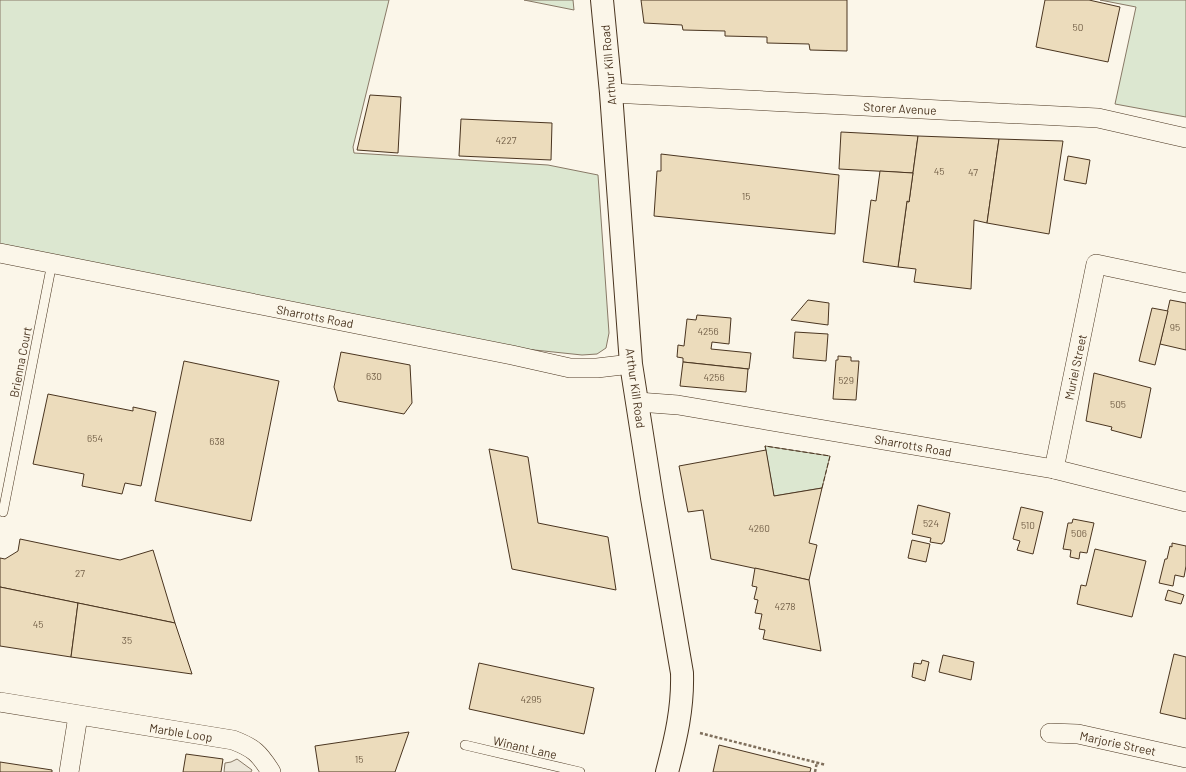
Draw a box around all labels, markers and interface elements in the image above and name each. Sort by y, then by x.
house number: 50 [1073,21,1083,33]
street label: Arthur Kill Road [598,24,618,106]
street label: Storer Avenue [863,99,937,117]
house number: 4227 [496,134,517,146]
house number: 45 [934,165,944,177]
house number: 47 [968,166,978,178]
house number: 15 [742,190,750,202]
street label: Sharrotts Road [275,302,355,330]
house number: 95 [1170,321,1180,333]
street label: Brienna Court [6,325,34,399]
house number: 4256 [697,325,719,337]
street label: Muriel Street [1061,333,1089,401]
street label: Arthur Kill Road [623,347,649,429]
house number: 630 [366,370,382,382]
house number: 4256 [703,371,725,383]
house number: 529 [838,374,854,386]
house number: 505 [1110,398,1126,410]
street label: Sharrotts Road [873,431,953,459]
house number: 654 [87,432,103,444]
house number: 638 [209,435,225,447]
house number: 524 [923,517,939,529]
house number: 510 [1021,519,1035,531]
house number: 4260 [748,522,770,534]
house number: 506 [1071,527,1087,539]
house number: 27 [75,567,85,579]
house number: 4278 [775,600,795,612]
house number: 45 [33,618,43,630]
house number: 35 [122,634,132,646]
house number: 4295 [520,693,542,705]
street label: Marble Loop [148,720,214,744]
street label: Marjorie Street [1079,728,1157,758]
street label: Winant Lane [492,733,558,761]
house number: 15 [355,753,363,765]

